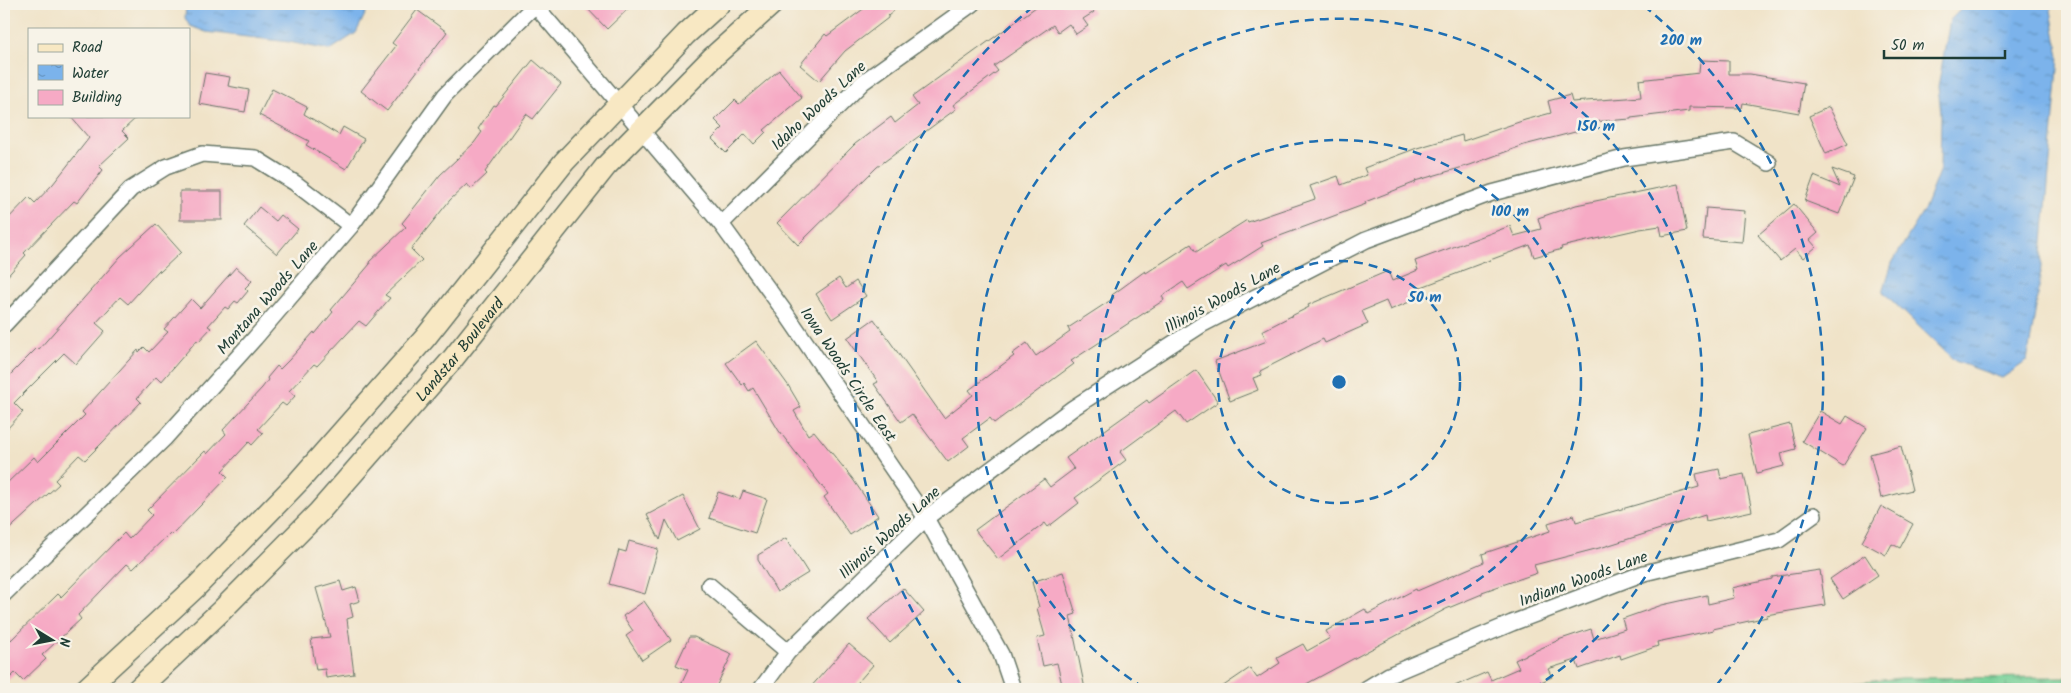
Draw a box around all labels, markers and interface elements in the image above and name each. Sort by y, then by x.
legend [28,28,190,118]
scale bar [1884,28,2005,60]
text: 200 m [1660,29,1702,53]
text: 50 m [1891,34,1925,58]
text: Road [72,36,103,60]
street label: Idaho Woods Lane [766,55,872,157]
text: Water [72,62,109,86]
text: Building [72,86,122,110]
text: 150 m [1577,115,1615,139]
text: 100 m [1491,200,1529,224]
street label: Montana Woods Lane [211,235,325,361]
street label: Illinois Woods Lane [1160,256,1285,341]
text: 50 m [1407,286,1442,310]
street label: Landstar Boulevard [410,292,512,408]
street label: Iowa Woods Circle East [793,302,903,448]
centre of rings [1330,373,1348,391]
street label: Illinois Woods Lane [833,480,947,586]
street label: Indiana Woods Lane [1516,545,1651,614]
north arrow [28,616,78,666]
text: N [52,636,75,649]

